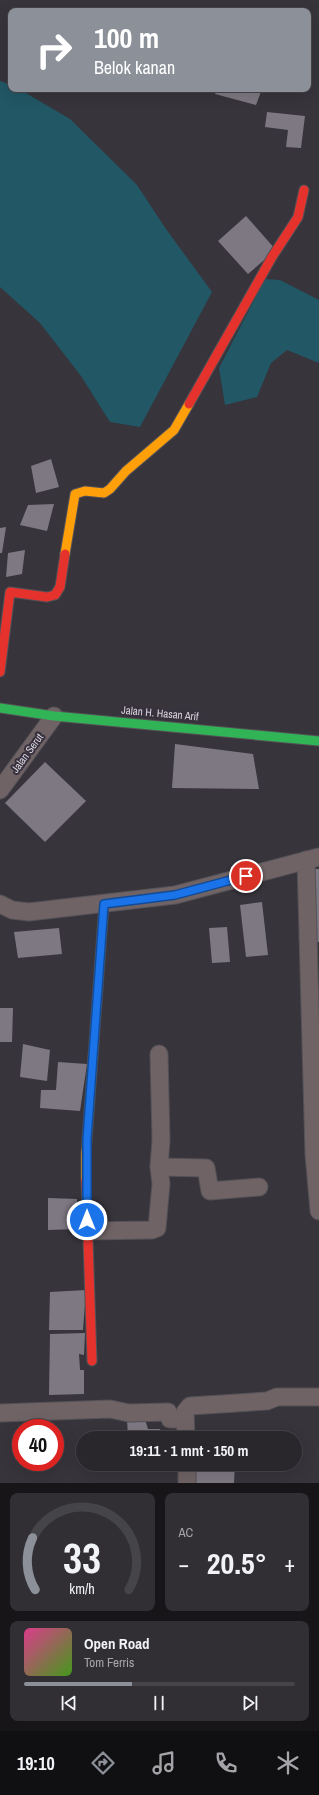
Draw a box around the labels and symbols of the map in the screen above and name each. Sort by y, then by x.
street label: Jalan H. Hasan Arif [121,703,200,723]
street label: Jalan Serut [8,730,46,776]
pin [229,859,263,893]
position arrow [66,1199,108,1241]
speed limit sign: 40 [12,1419,64,1471]

